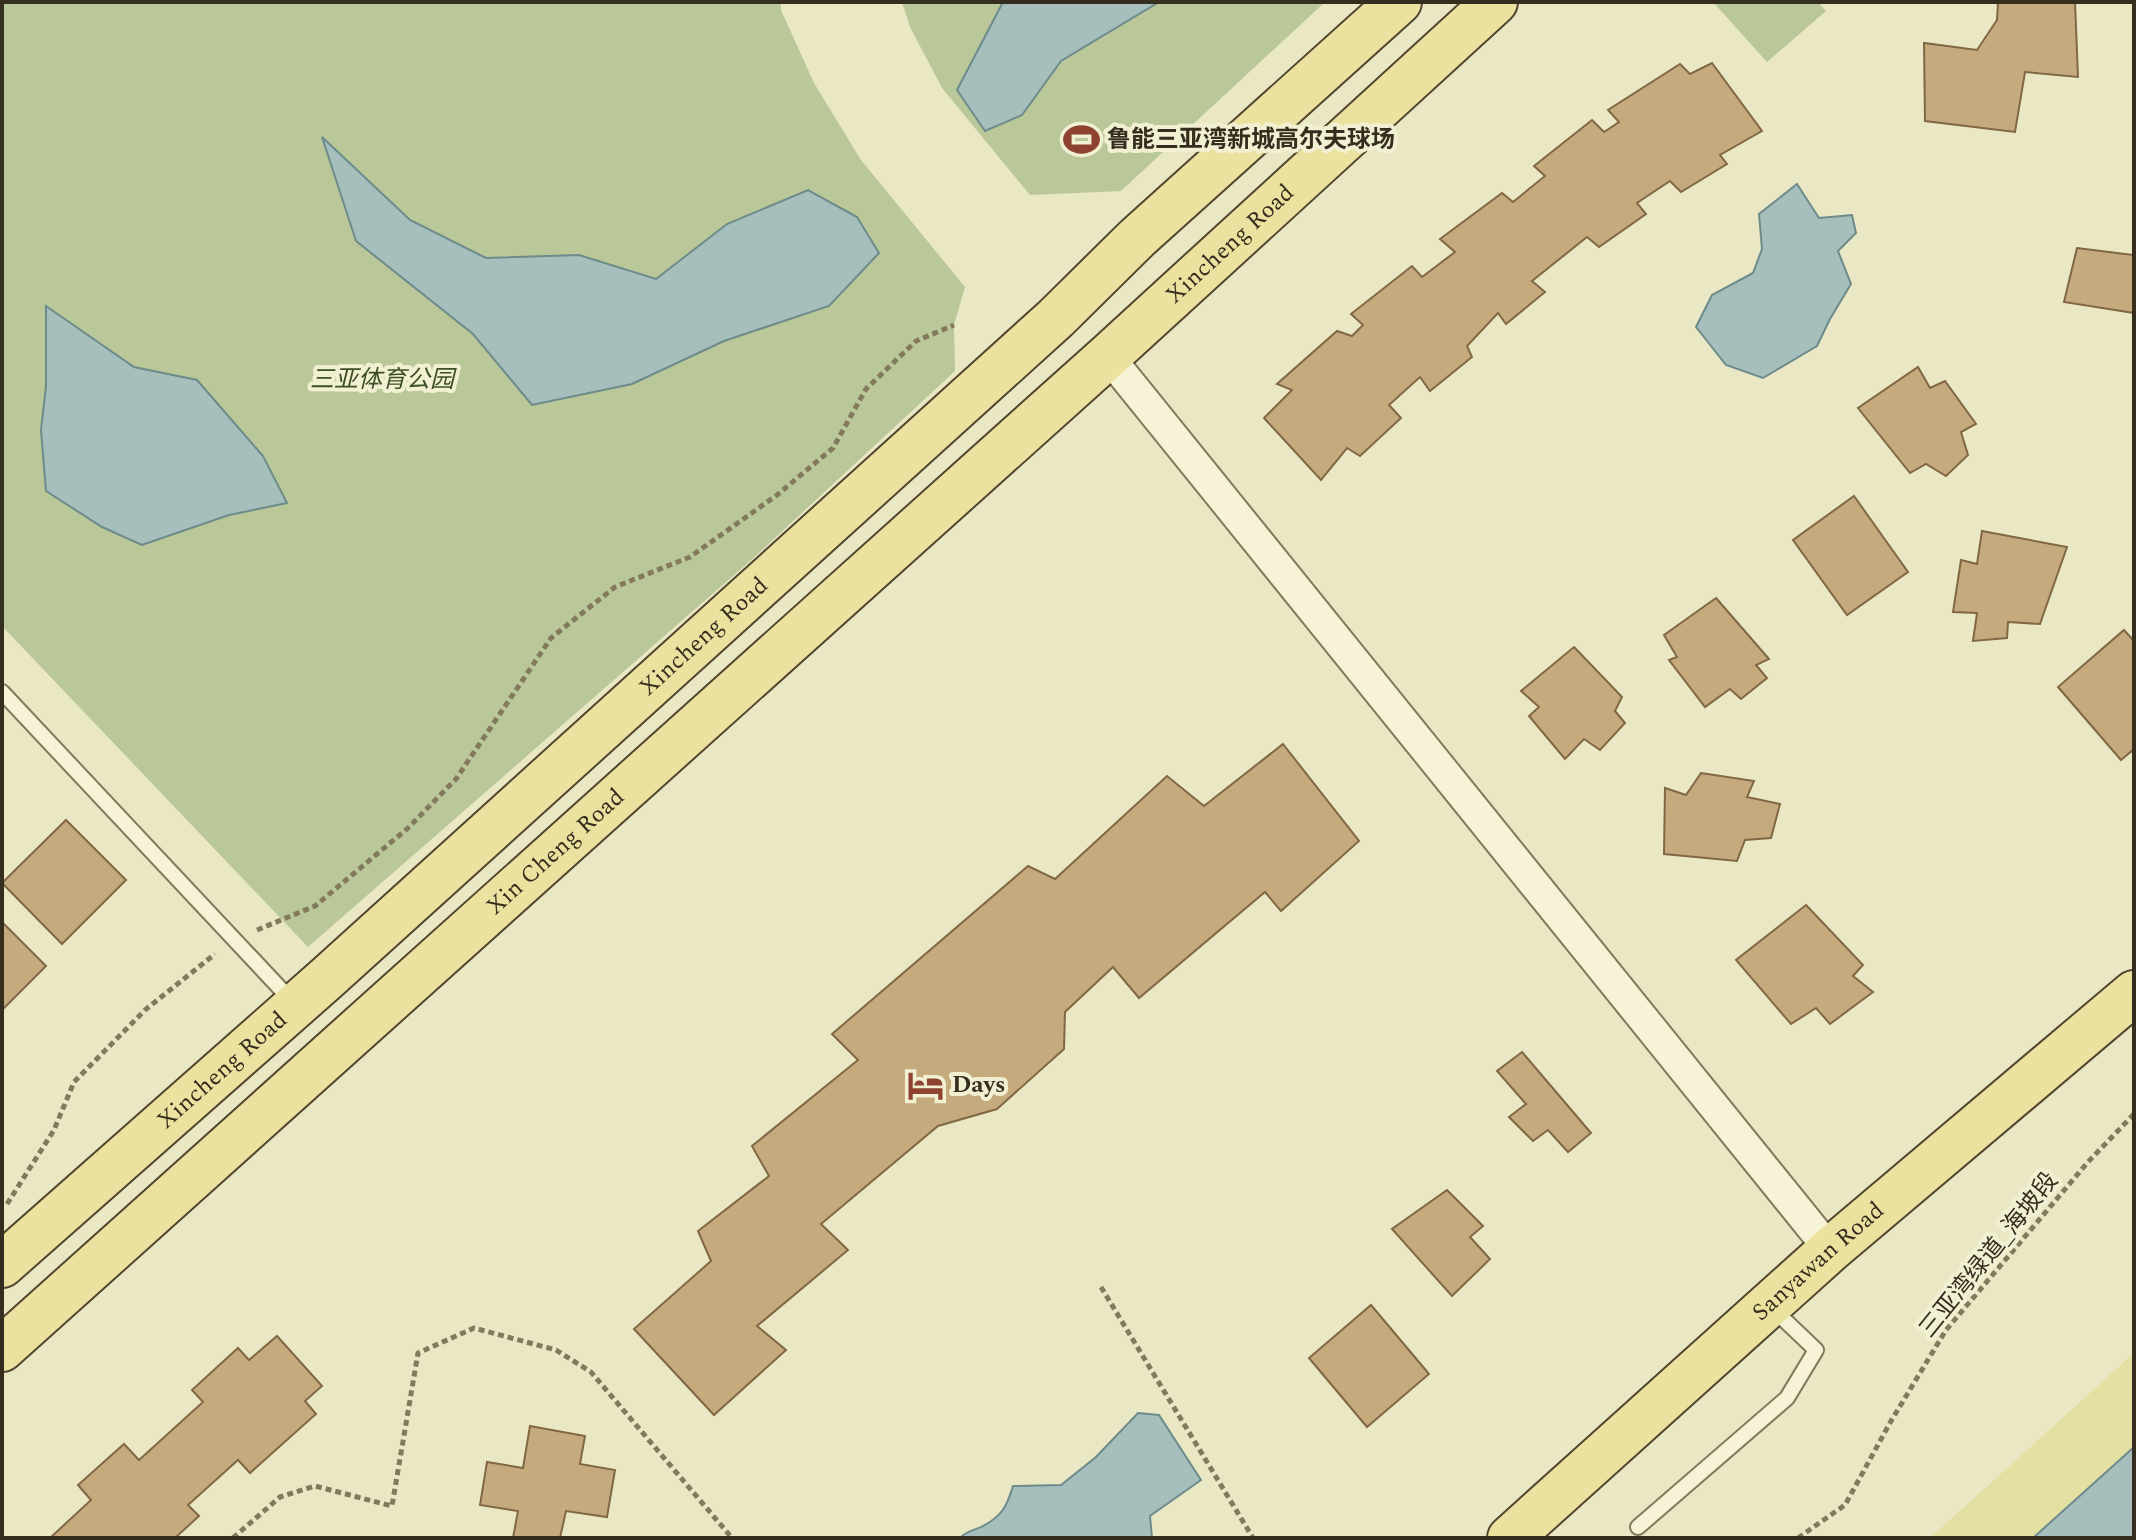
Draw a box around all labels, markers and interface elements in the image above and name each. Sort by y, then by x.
sports icon: 鲁能三亚湾新城高尔夫球场 [1062,121,1100,159]
place label: 鲁能三亚湾新城高尔夫球场 [1107,122,1395,158]
street label: Xincheng Road [1158,176,1303,313]
park label: 三亚体育公园 [310,362,457,398]
street label: Xincheng Road [631,569,777,705]
street label: Xin Cheng Road [478,780,633,924]
street label: Xincheng Road [149,1003,296,1138]
hotel icon: Days [907,1066,945,1104]
place label: Days [952,1067,1005,1103]
street label: 三亚湾绿道_海坡段 [1911,1164,2067,1346]
street label: Sanyawan Road [1744,1193,1892,1330]

